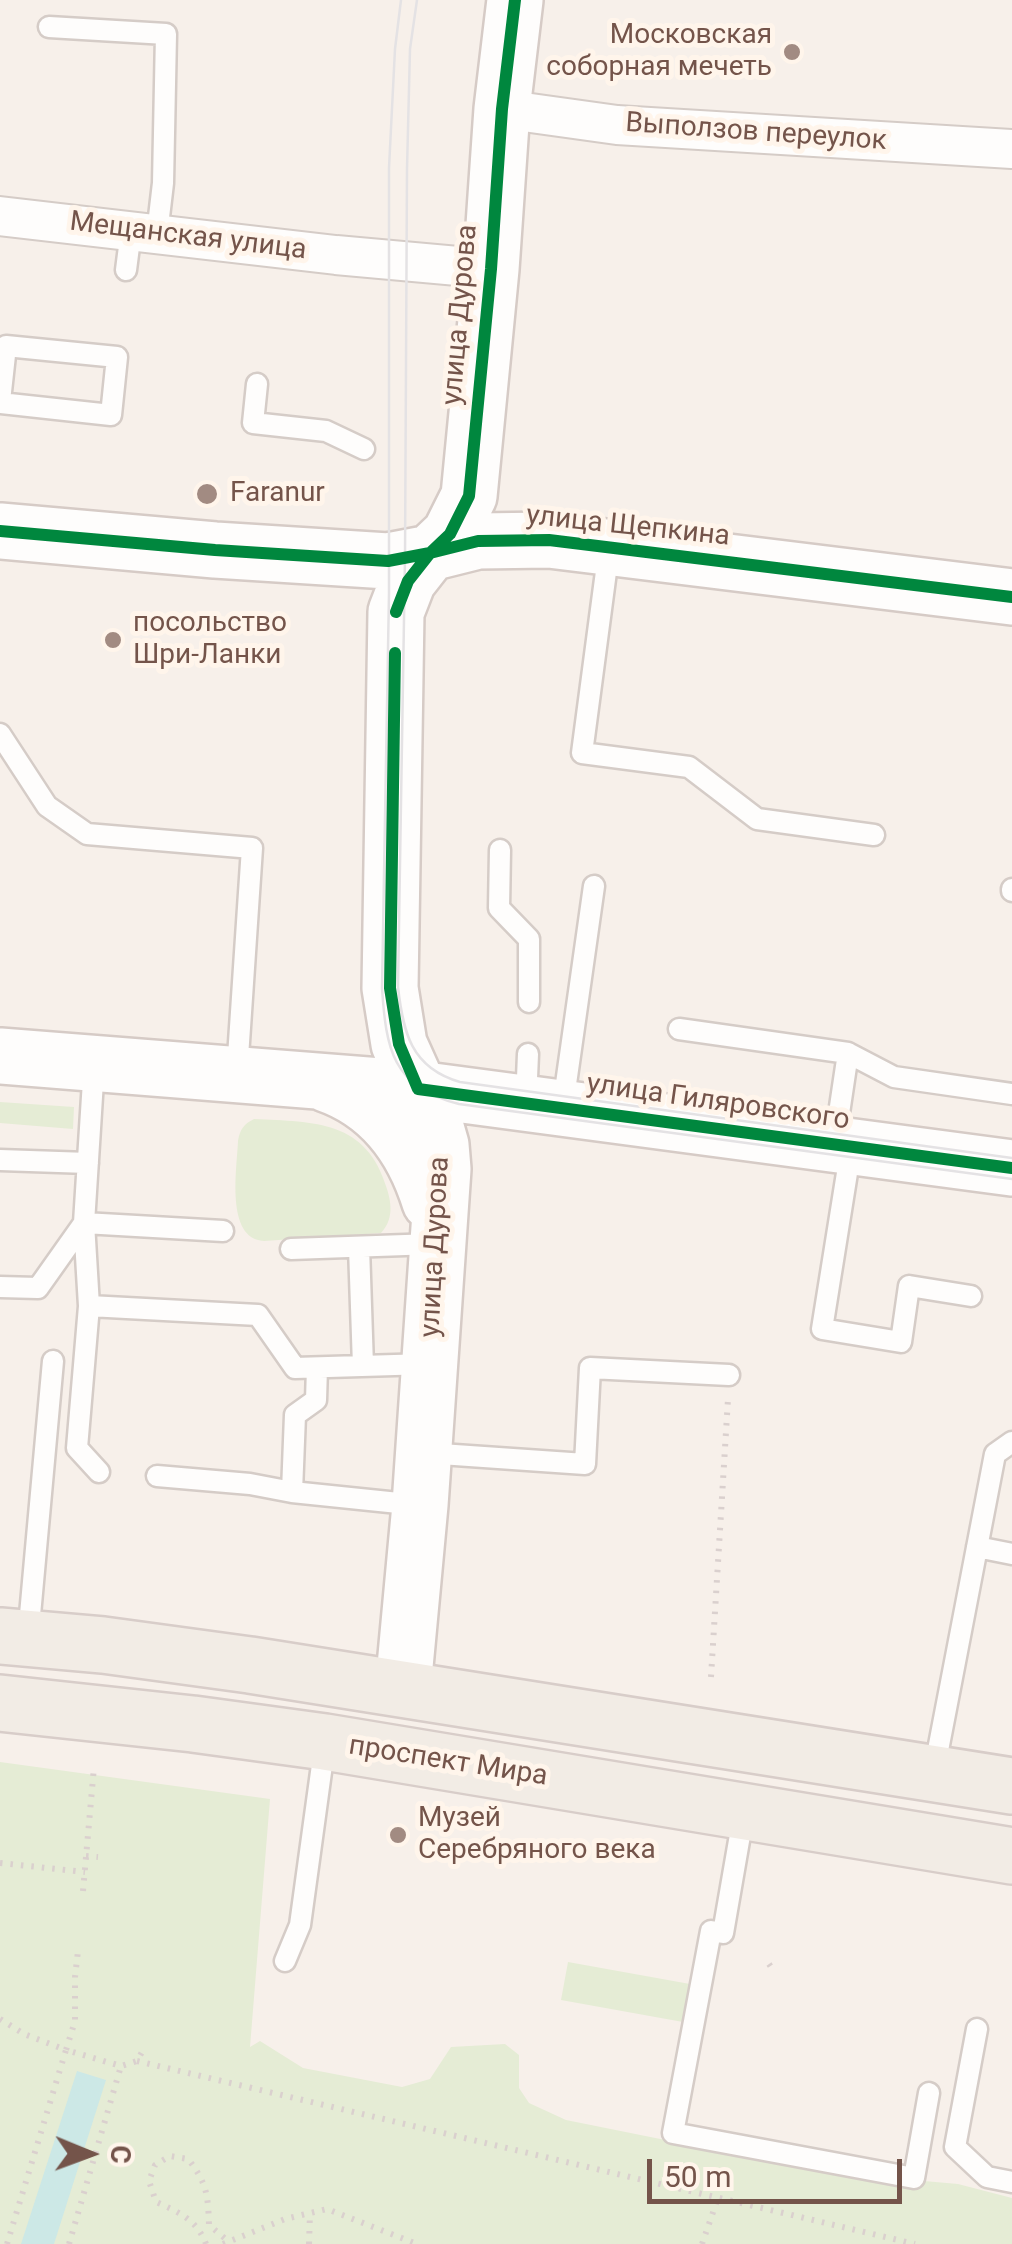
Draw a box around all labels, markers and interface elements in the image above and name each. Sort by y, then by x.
place label: Московская соборная мечеть [546,19,772,85]
marker: Московская соборная мечеть [781,41,803,63]
street label: Выползов переулок [624,107,888,159]
street label: Мещанская улица [68,206,308,268]
street label: улица Дурова [436,223,486,407]
place label: Faranur [230,477,325,511]
marker: Faranur [194,481,220,507]
street label: улица Щепкина [524,500,732,554]
place label: посольство Шри-Ланки [133,607,287,673]
marker: посольство Шри-Ланки [102,629,124,651]
street label: улица Гиляровского [584,1068,852,1138]
street label: улица Дурова [414,1156,458,1338]
street label: проспект Мира [346,1730,550,1794]
place label: Музей Серебряного века [418,1802,656,1868]
marker: Музей Серебряного века [387,1824,409,1846]
north arrow [40,2104,140,2204]
scale bar [652,2139,907,2201]
text: С [104,2145,137,2164]
text: 50 m [664,2159,731,2194]

